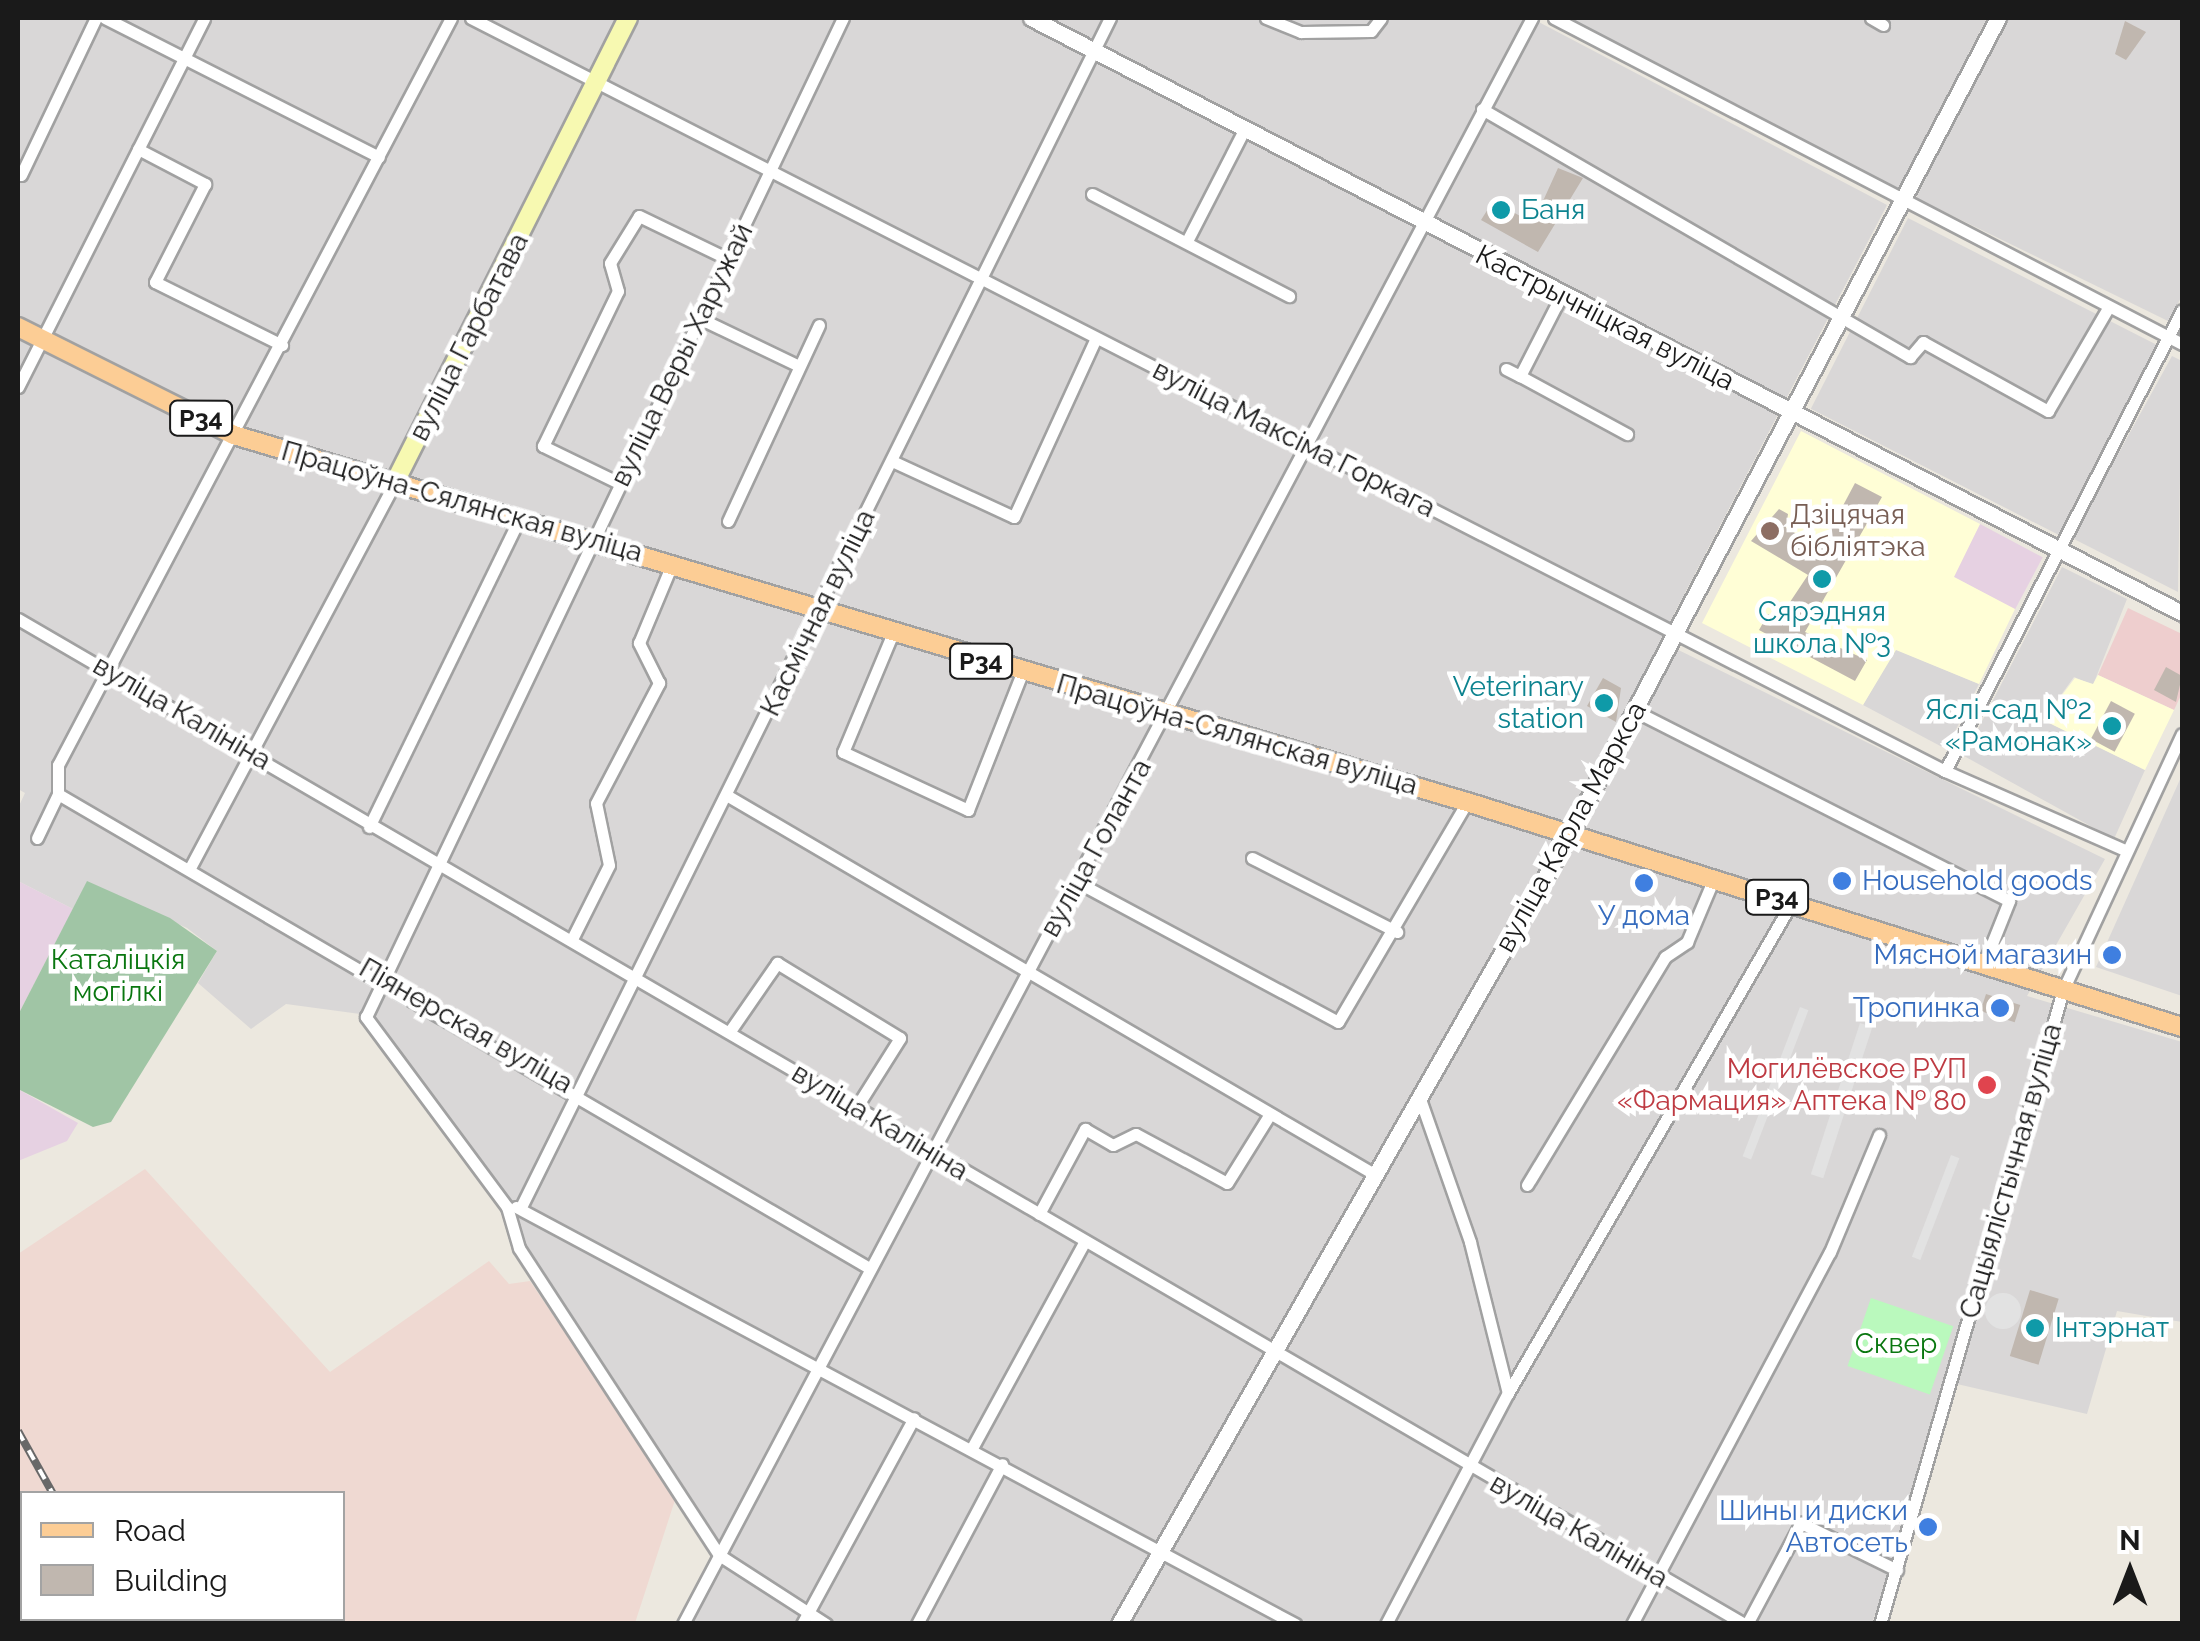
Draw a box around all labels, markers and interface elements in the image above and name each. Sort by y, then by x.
place label: Баня [1521,193,1585,227]
marker: Баня [1490,199,1512,221]
street label: вуліца Веры Харужай [604,218,760,492]
street label: вуліца Гарбатава [402,228,536,446]
street label: Кастрычніцкая вуліца [1470,238,1740,398]
street label: вуліца Максіма Горкага [1147,353,1441,525]
road number: Р34 [168,398,234,438]
street label: Працоўна-Сялянская вуліца [278,434,646,570]
place label: Дзіцячая бібліятэка [1790,498,1925,564]
street label: Касмічная вуліца [753,504,883,722]
marker: Дзіцячая бібліятэка [1759,520,1781,542]
marker: Сярэдняя школа №3 [1811,568,1833,590]
place label: Сярэдняя школа №3 [1753,595,1891,661]
road number: Р34 [948,641,1014,681]
street label: вуліца Калініна [87,648,277,778]
street label: Працоўна-Сялянская вуліца [1053,667,1421,803]
place label: Veterinary station [1452,670,1584,736]
marker: Veterinary station [1593,692,1615,714]
place label: Яслі-сад №2 «Рамонак» [1924,693,2092,759]
street label: вуліца Карла Маркса [1488,696,1654,958]
marker: Яслі-сад №2 «Рамонак» [2101,715,2123,737]
street label: вуліца Голанта [1033,753,1159,943]
place label: Household goods [1862,864,2092,898]
marker: Household goods [1831,870,1853,892]
marker: У дома [1633,872,1655,894]
road number: Р34 [1744,877,1810,917]
place label: У дома [1598,899,1690,933]
place label: Мясной магазин [1873,938,2092,972]
park label: Каталіцкія могілкі [51,943,185,1009]
marker: Мясной магазин [2101,944,2123,966]
street label: Піянерская вуліца [353,951,579,1101]
place label: Тропинка [1853,991,1980,1025]
marker: Тропинка [1989,997,2011,1019]
street label: Сацыялістычная вуліца [1953,1020,2069,1322]
place label: Могилёвское РУП «Фармация» Аптека № 80 [1616,1052,1967,1118]
street label: вуліца Калініна [786,1056,974,1188]
marker: Могилёвское РУП «Фармация» Аптека № 80 [1976,1074,1998,1096]
place label: Інтэрнат [2055,1311,2169,1345]
marker: Інтэрнат [2024,1317,2046,1339]
park label: Сквер [1855,1327,1937,1361]
street label: вуліца Калініна [1484,1466,1674,1596]
legend [20,1491,345,1621]
place label: Шины и диски Автосеть [1719,1494,1908,1560]
text: Road [114,1513,186,1548]
marker: Шины и диски Автосеть [1917,1516,1939,1538]
north arrow [2080,1521,2180,1621]
text: N [2119,1524,2141,1557]
text: Building [114,1563,228,1598]

